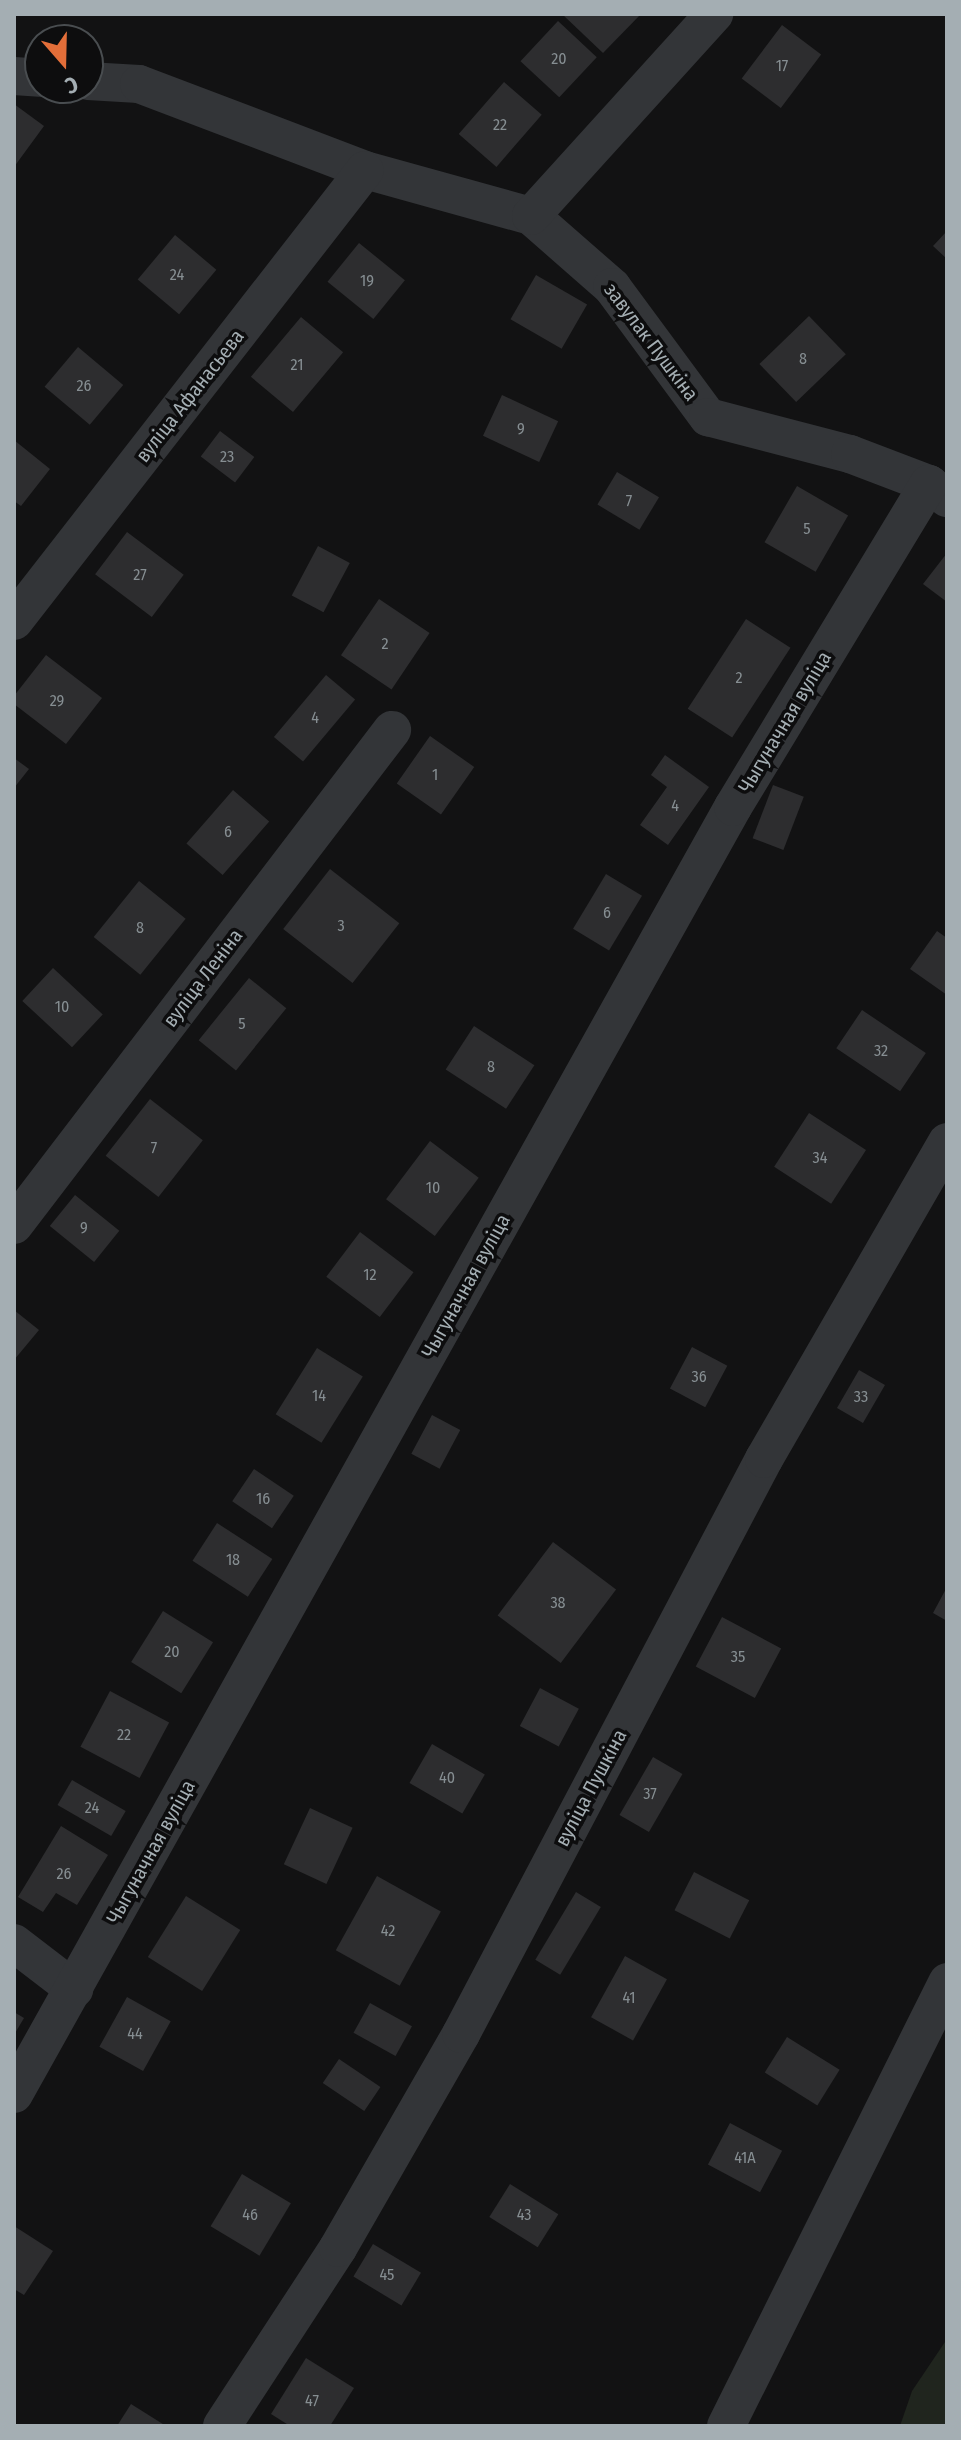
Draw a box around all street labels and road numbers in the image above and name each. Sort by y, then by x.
street label: завулак Пушкіна [599,278,703,406]
street label: вуліца Афанасьева [131,325,249,467]
street label: Чыгуначная вуліца [733,647,837,797]
street label: вуліца Леніна [158,924,248,1032]
street label: Чыгуначная вуліца [417,1210,515,1362]
street label: вуліца Пушкіна [550,1725,632,1851]
street label: Чыгуначная вуліца [102,1776,200,1928]

